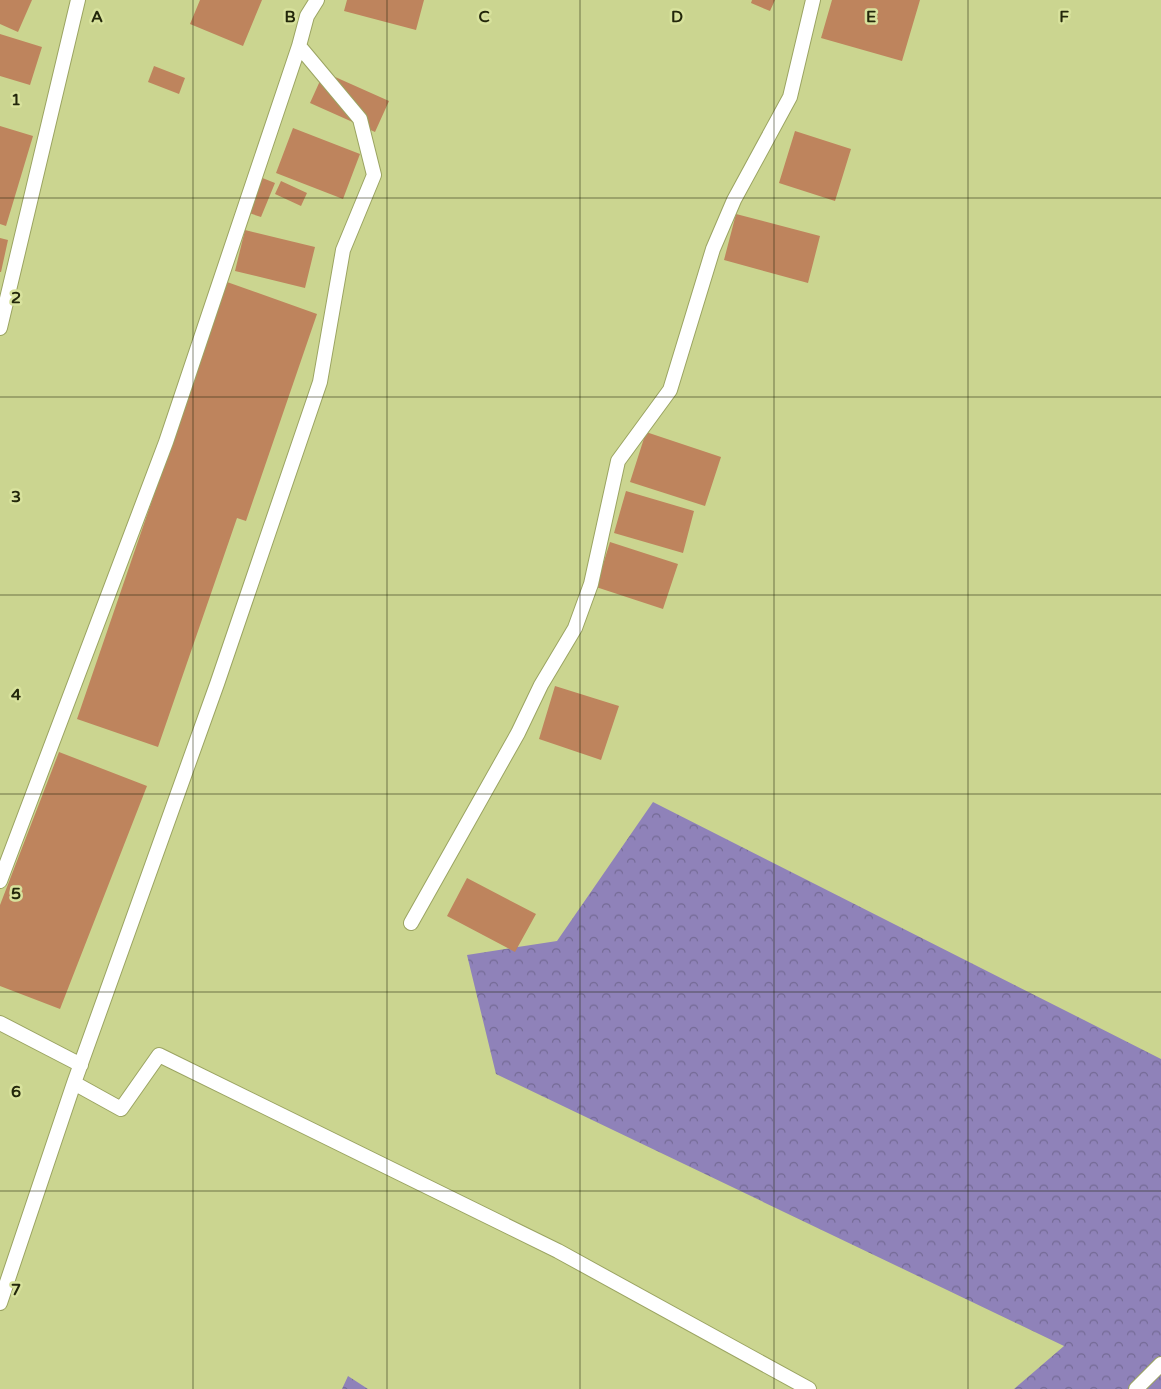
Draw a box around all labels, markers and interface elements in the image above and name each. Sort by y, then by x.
text: A [91,7,103,27]
text: B [284,7,296,27]
text: C [478,7,490,27]
text: D [671,7,683,27]
text: E [866,7,876,27]
text: F [1059,7,1069,27]
text: 1 [11,90,21,110]
text: 2 [11,288,21,308]
text: 3 [11,487,21,507]
text: 4 [11,685,21,705]
text: 5 [11,884,21,904]
text: 6 [11,1082,21,1102]
text: 7 [11,1280,21,1300]

